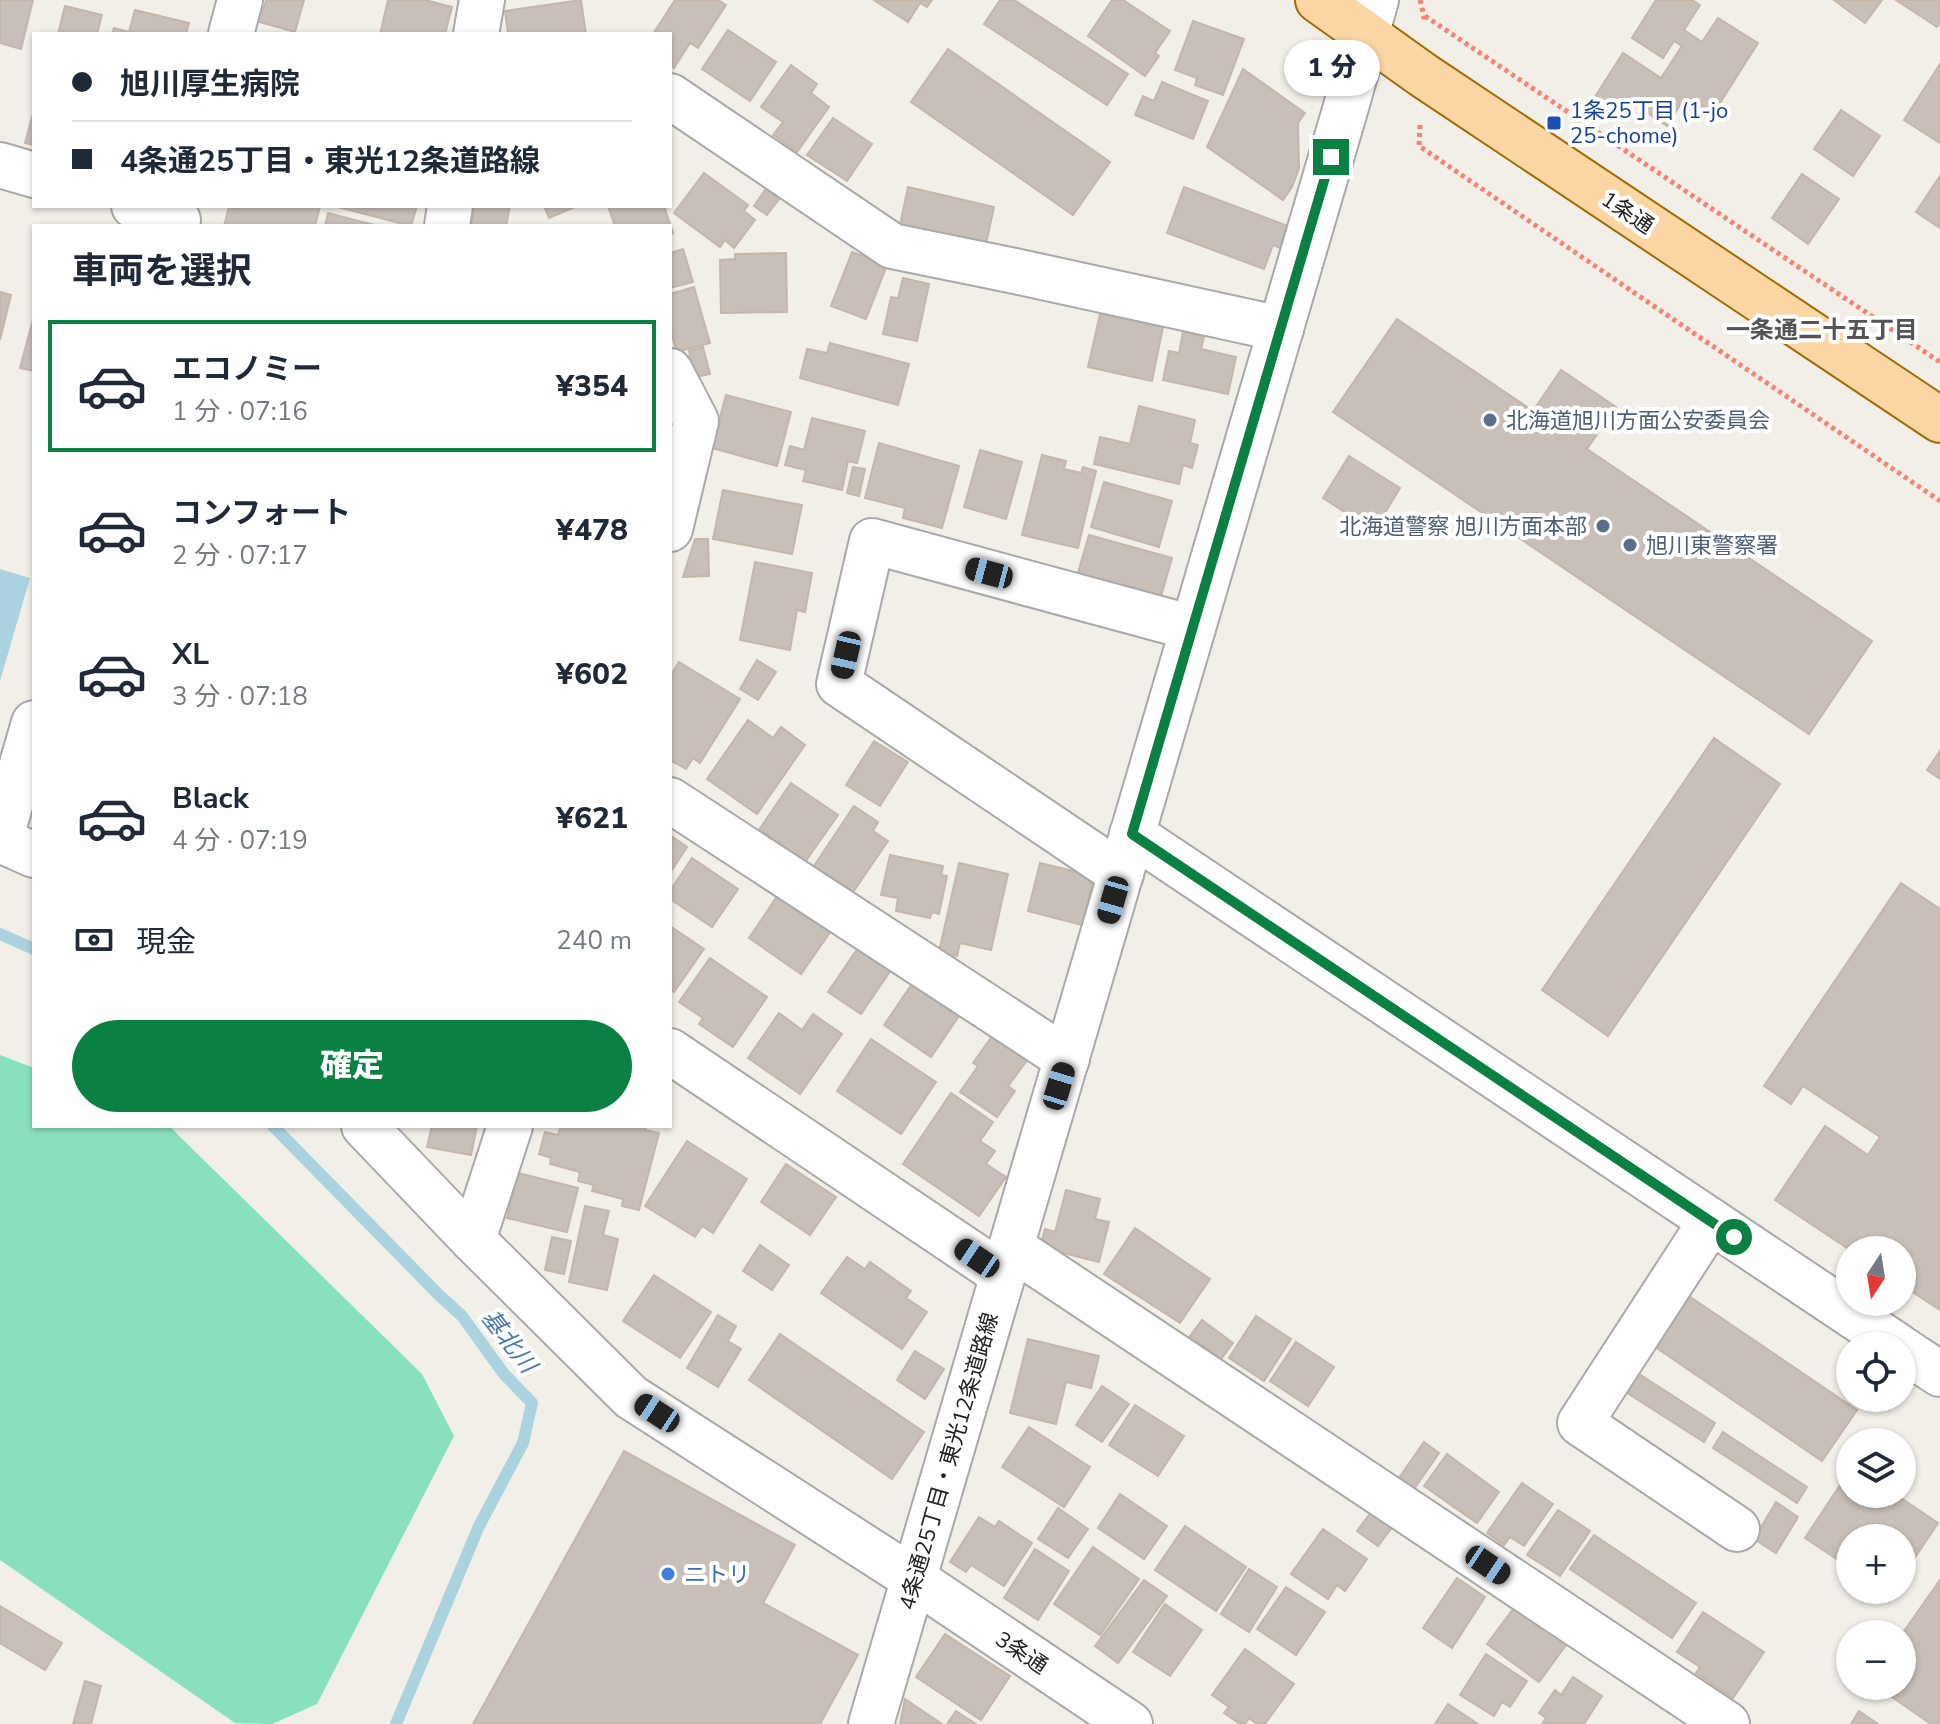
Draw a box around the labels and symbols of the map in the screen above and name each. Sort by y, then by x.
callout: 1 分 [1283,41,1379,97]
place label: 1条25丁目 (1-jo 25-chome) [1570,96,1728,151]
marker: 1条25丁目 (1-jo 25-chome) [1545,114,1563,132]
route end [1313,139,1349,175]
street label: 1条通 [1595,184,1660,241]
district label: 一条通二十五丁目 [1726,314,1918,346]
place label: 北海道旭川方面公安委員会 [1506,406,1770,436]
marker: 北海道旭川方面公安委員会 [1481,411,1499,429]
place label: 北海道警察 旭川方面本部 [1339,512,1587,542]
marker: 北海道警察 旭川方面本部 [1594,517,1612,535]
place label: 旭川東警察署 [1646,531,1778,561]
marker: 旭川東警察署 [1621,536,1639,554]
car [963,555,1015,591]
car [829,629,863,681]
car [1095,874,1131,926]
car [1041,1060,1077,1112]
route start [1716,1219,1752,1255]
car [950,1235,1004,1281]
north arrow [1836,1236,1916,1316]
water label: 基北川 [474,1303,546,1382]
street label: 4条通25丁目・東光12条道路線 [892,1309,1006,1613]
car [630,1390,684,1436]
car [1461,1542,1515,1588]
place label: ニトリ [684,1560,750,1590]
marker: ニトリ [659,1565,677,1583]
street label: 3条通 [989,1624,1054,1681]

